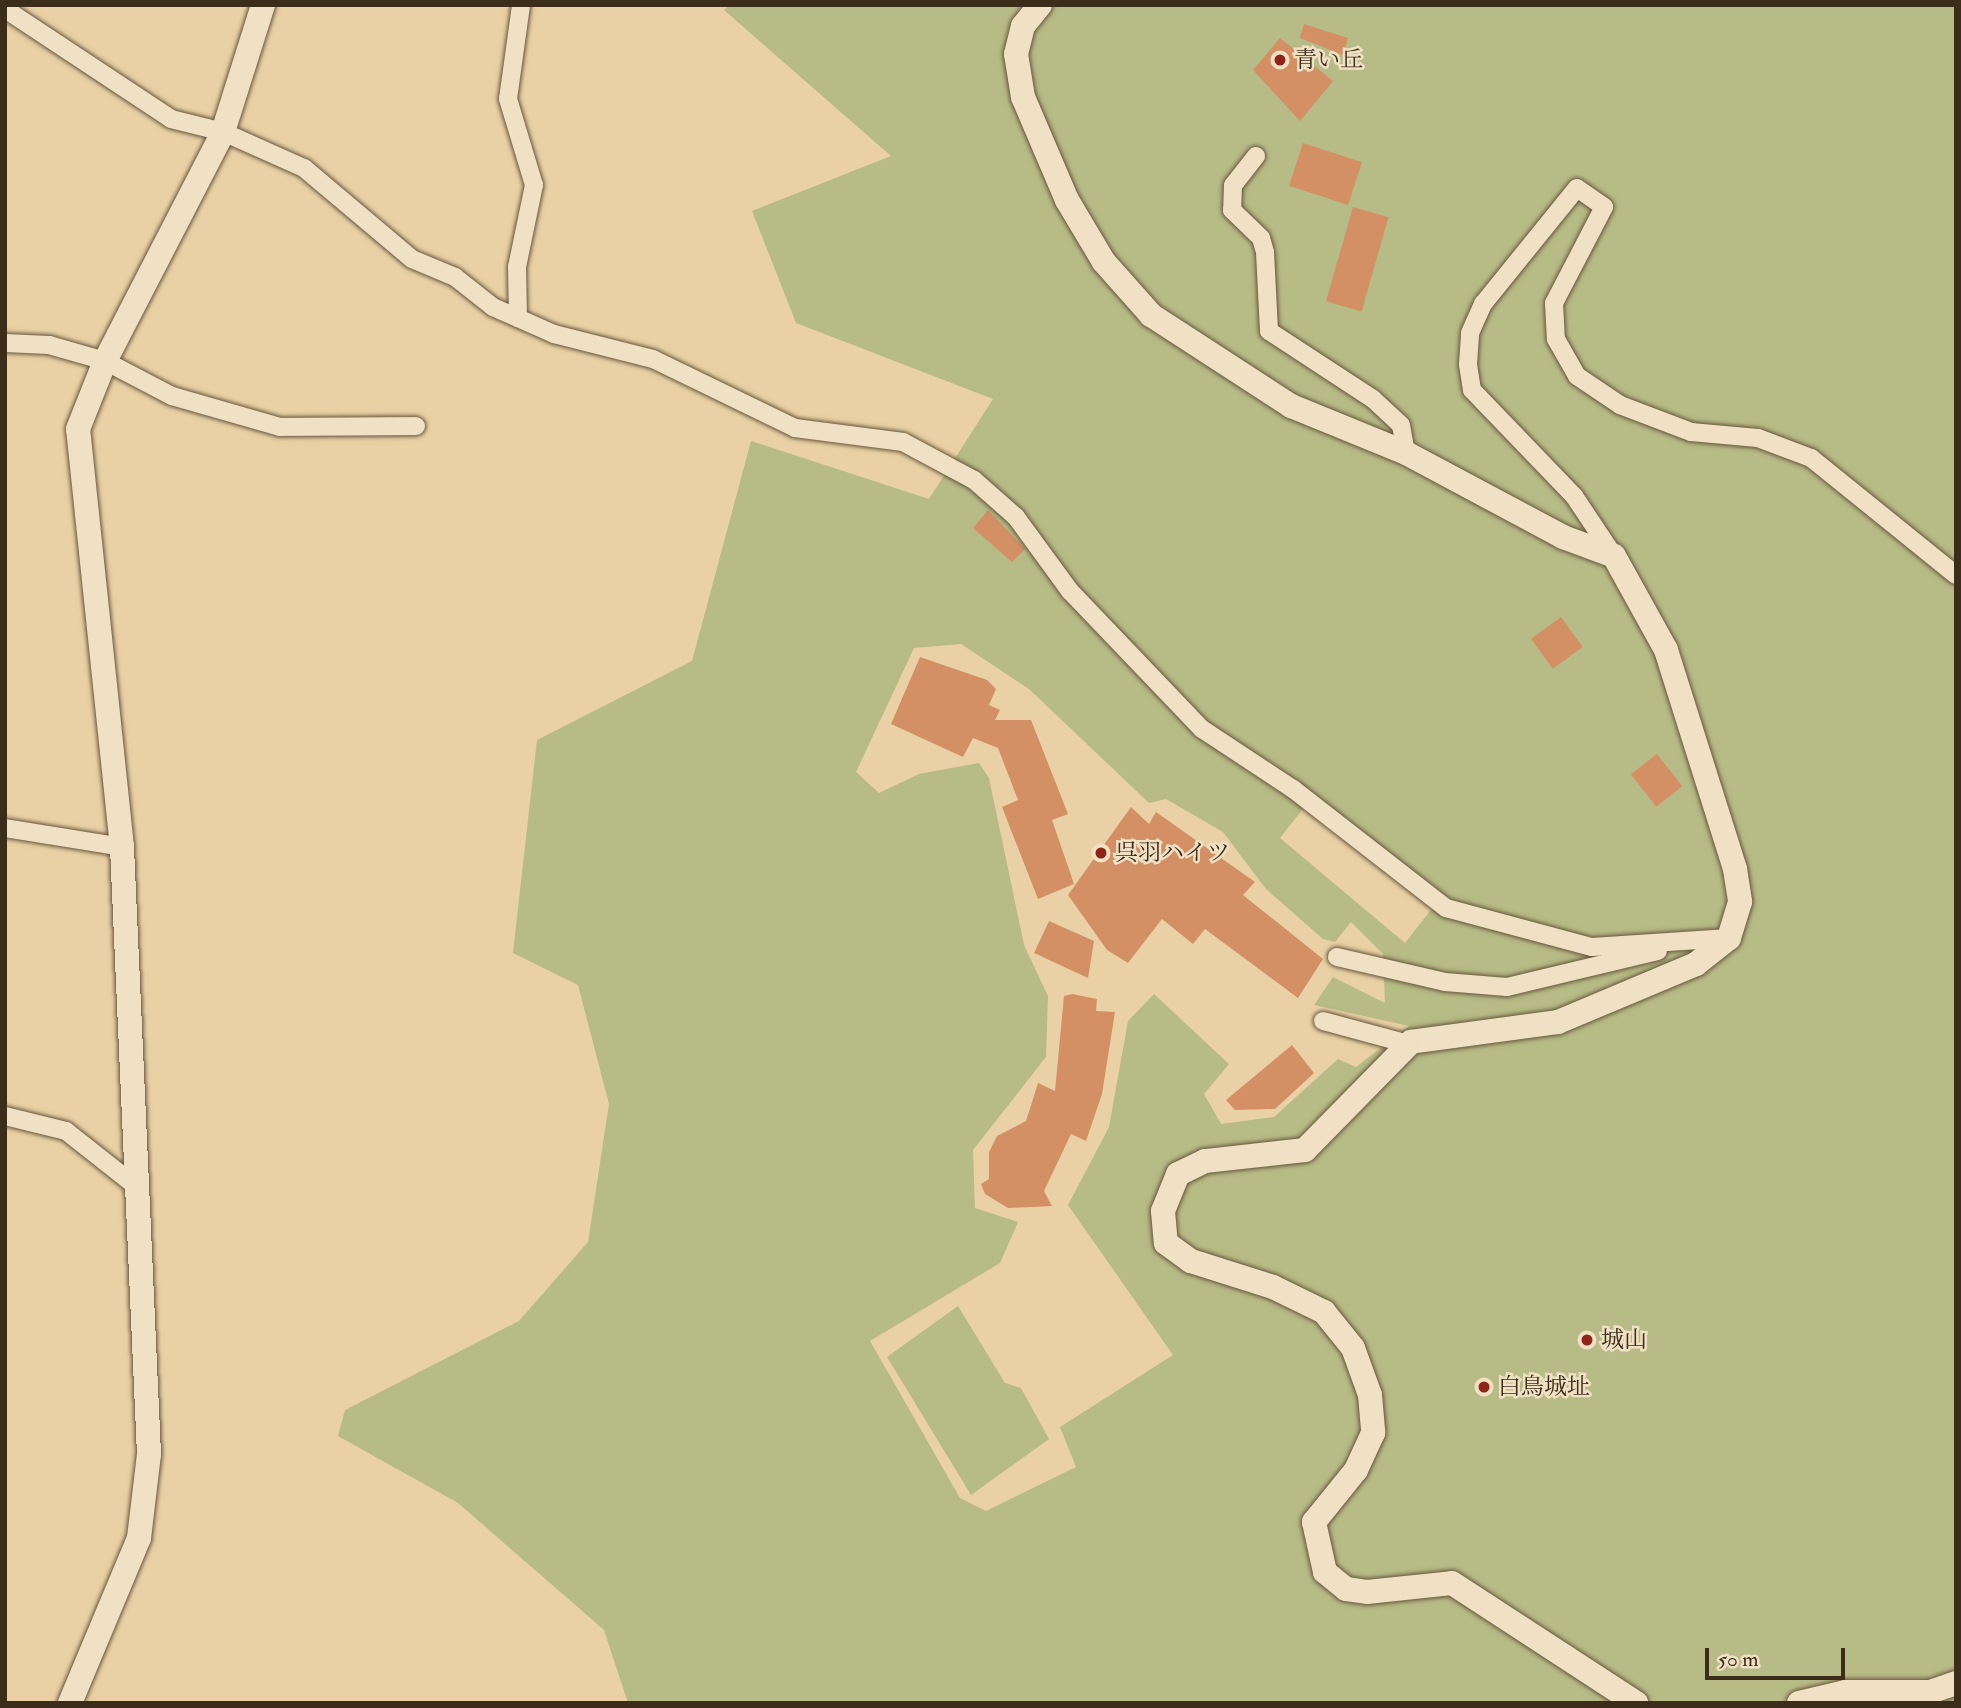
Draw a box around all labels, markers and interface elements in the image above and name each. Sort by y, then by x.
place label: 青い丘 [1294,46,1363,74]
marker: 青い丘 [1272,52,1288,68]
place label: 呉羽ハイツ [1115,839,1230,867]
marker: 呉羽ハイツ [1093,845,1109,861]
place label: 城山 [1601,1326,1647,1354]
marker: 城山 [1579,1332,1595,1348]
place label: 白鳥城址 [1498,1373,1590,1401]
marker: 白鳥城址 [1476,1379,1492,1395]
scale bar [1709,1634,1849,1678]
text: 50 m [1718,1646,1759,1673]

